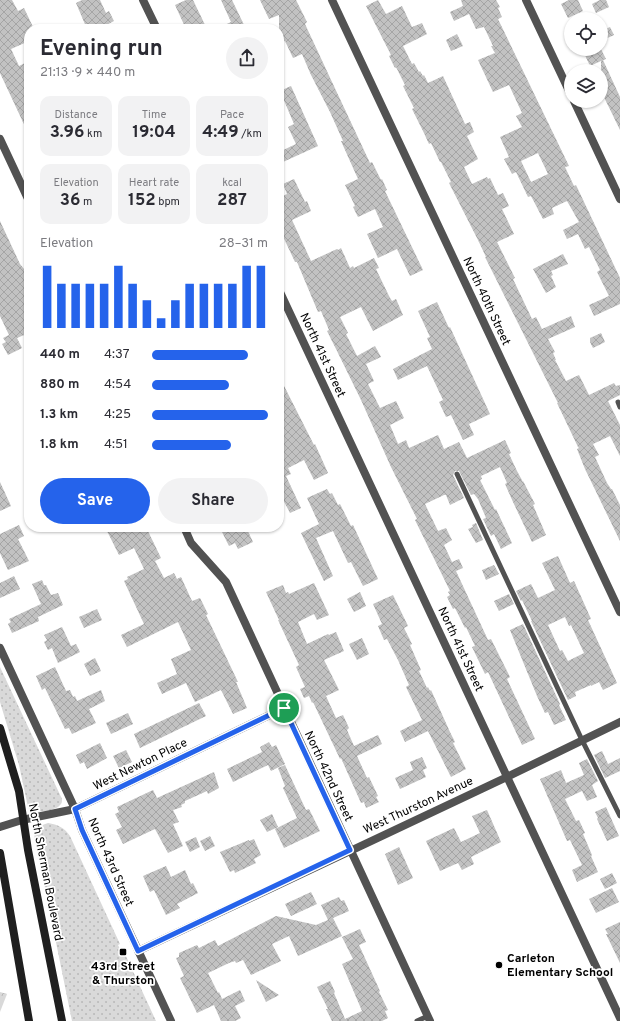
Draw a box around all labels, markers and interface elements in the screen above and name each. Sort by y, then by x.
map controls [564,12,608,108]
button: locate [564,12,608,56]
text: Evening run [40,36,163,63]
button: share [226,37,268,79]
button: layers [564,64,608,108]
text: 21:13 · 9 × 440 m [40,65,135,81]
text: Distance [54,108,98,122]
text: Time [142,108,166,122]
text: Pace [220,108,244,122]
text: 3.96 [50,122,85,144]
text: 19:04 [132,122,176,144]
text: 4:49 [202,122,239,144]
text: km [85,127,102,141]
text: /km [239,127,262,141]
text: Elevation [53,176,99,190]
text: Heart rate [129,176,179,190]
text: kcal [222,176,242,190]
text: 36 [60,190,80,212]
text: 152 [128,190,156,212]
text: 287 [217,190,247,212]
text: m [80,195,92,209]
text: bpm [156,195,180,209]
text: Elevation [40,236,93,252]
text: 28–31 m [219,236,268,252]
street label: North 40th Street [459,255,514,348]
street label: North 41st Street [296,311,349,400]
text: 440 m [40,347,80,363]
text: 4:37 [104,347,129,363]
text: 880 m [40,377,79,393]
text: 4:54 [104,377,131,393]
text: 1.3 km [40,407,78,423]
text: 4:25 [104,407,131,423]
text: 1.8 km [40,437,79,453]
text: 4:51 [104,437,128,453]
button: Save [40,478,150,524]
button: Share [158,478,268,524]
street label: North 41st Street [434,605,487,694]
pin [267,691,301,725]
icon: arrive [273,697,295,719]
street label: North 42nd Street [300,729,356,824]
street label: West Newton Place [91,735,190,795]
street label: West Thurston Avenue [361,773,476,838]
street label: North Sherman Boulevard [24,802,66,942]
street label: North 43rd Street [83,816,137,909]
marker: 43rd Street & Thurston [118,947,128,957]
place label: Carleton Elementary School [507,951,613,981]
place label: 43rd Street & Thurston [91,959,155,989]
marker: Carleton Elementary School [494,960,504,970]

